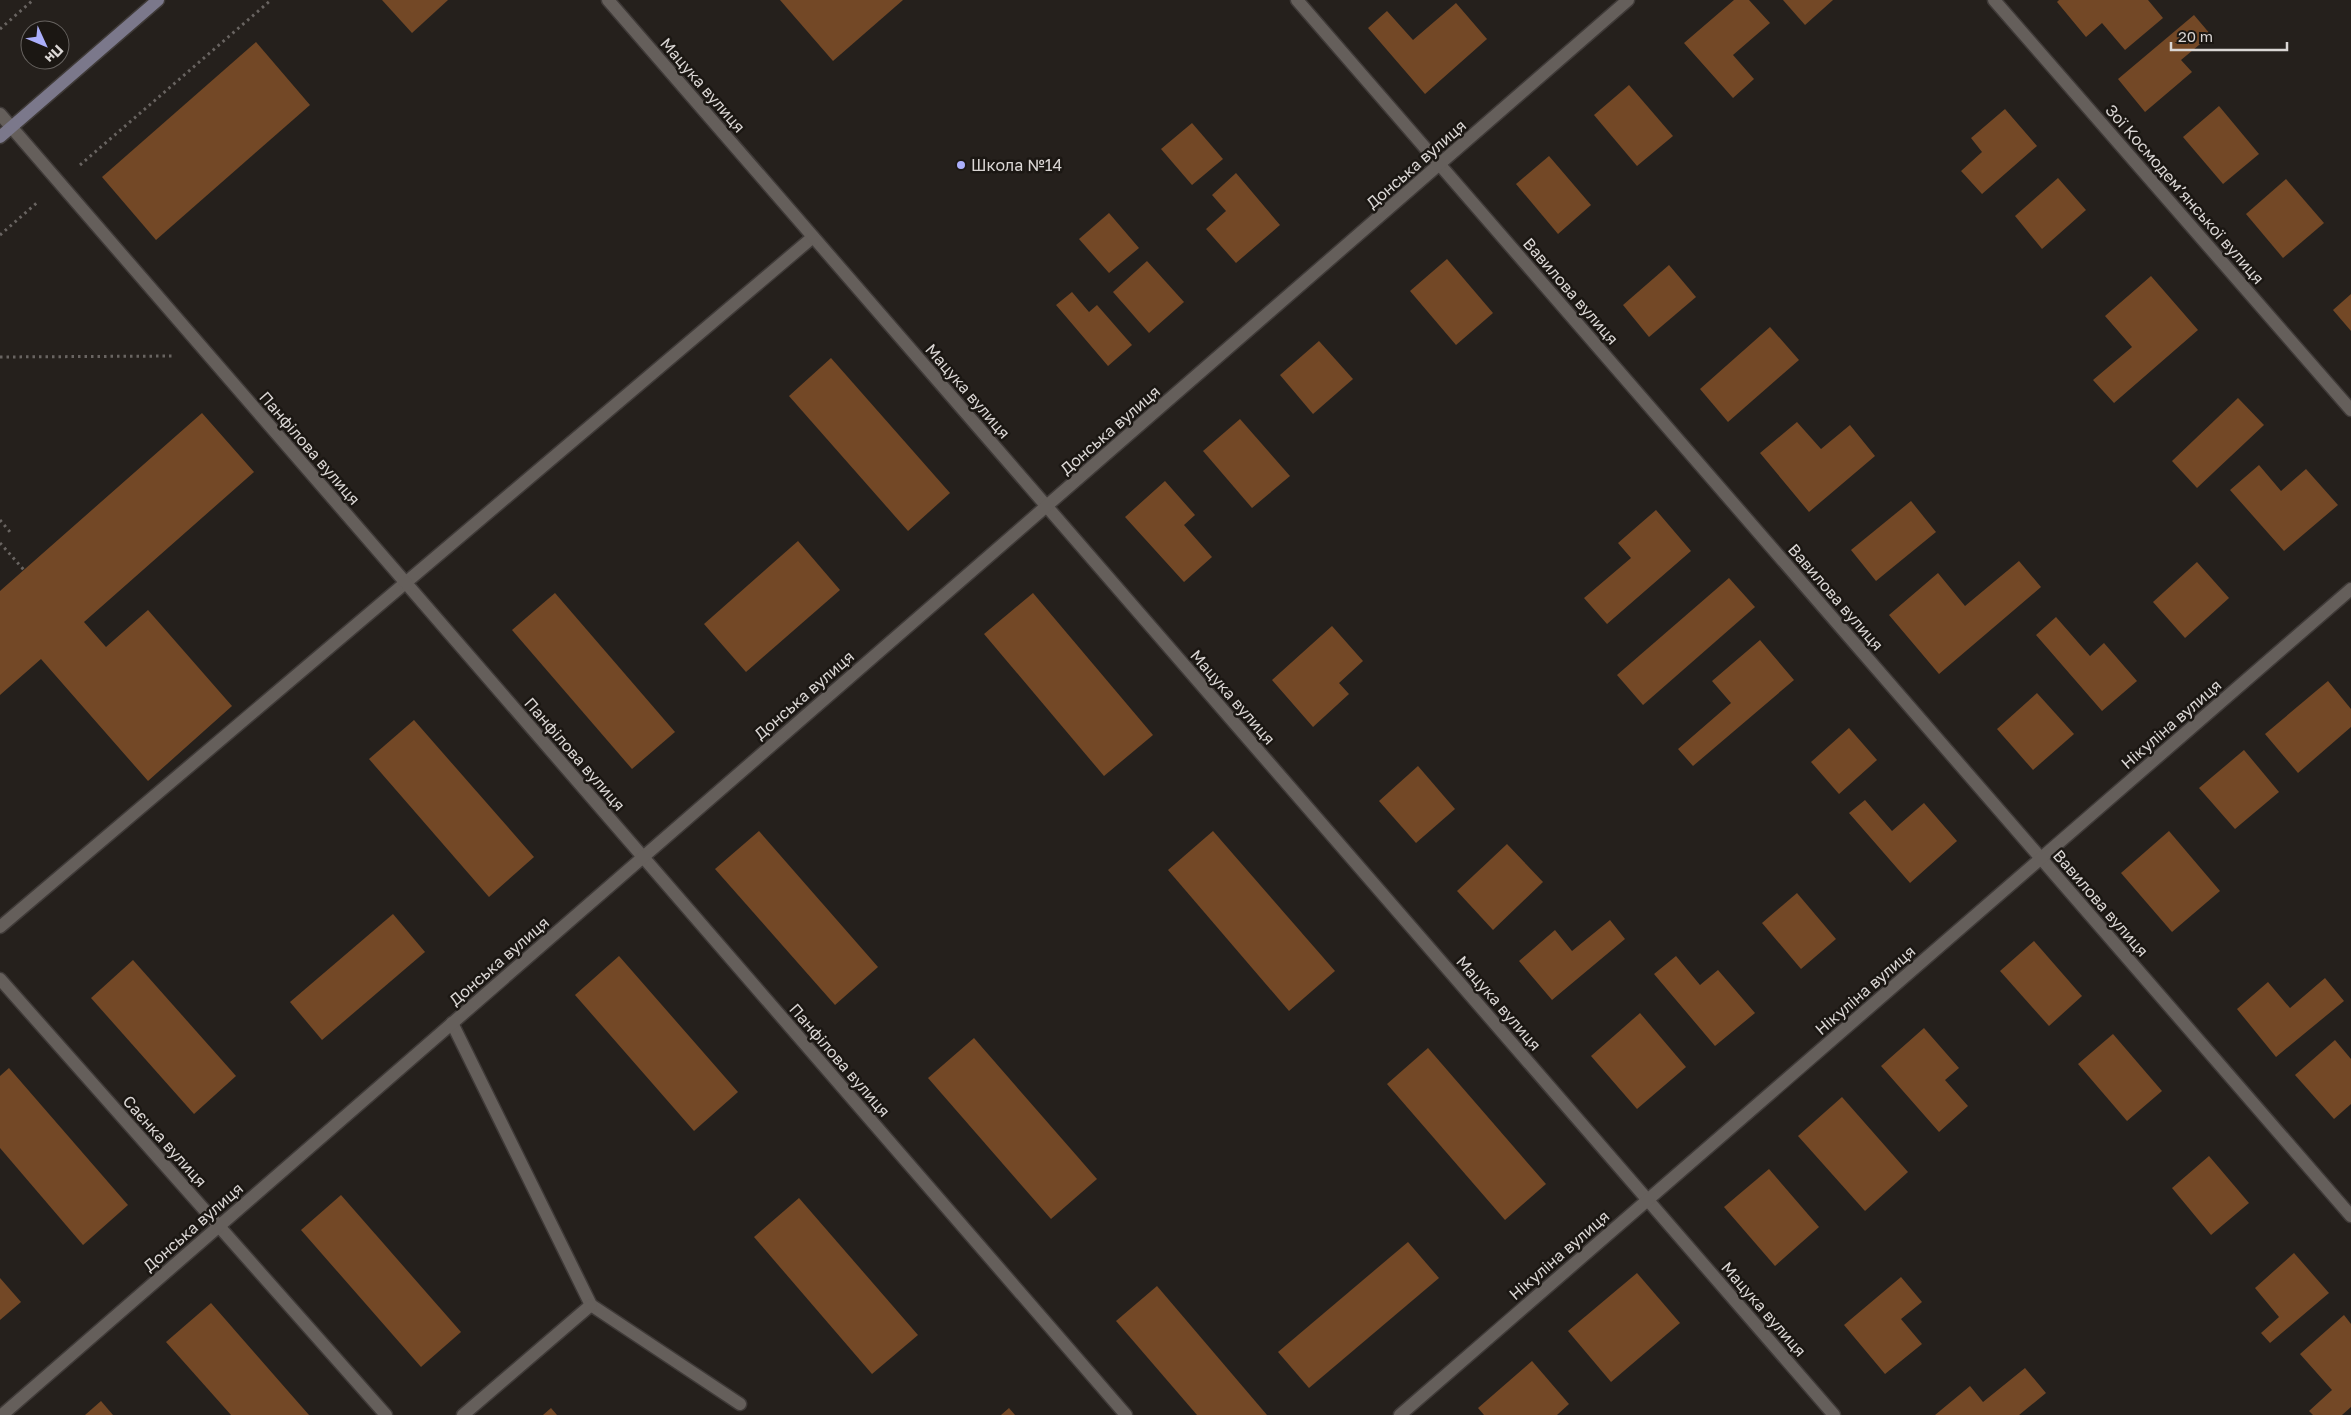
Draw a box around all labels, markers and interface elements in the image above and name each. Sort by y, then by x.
north arrow [20,20,70,70]
scale bar [2171,20,2287,52]
text: 20 m [2178,27,2213,45]
street label: Мацука вулиця [656,33,750,137]
text: Пн [42,42,67,67]
street label: Зої Космодем’янської вулиця [2101,100,2269,288]
street label: Донська вулиця [1362,115,1470,213]
place label: Школа №14 [971,155,1062,175]
marker: Школа №14 [955,159,967,171]
street label: Вавилова вулиця [1519,233,1623,349]
street label: Мацука вулиця [921,339,1015,443]
street label: Донська вулиця [1056,381,1164,479]
street label: Панфілова вулиця [255,387,365,509]
street label: Вавилова вулиця [1784,539,1888,655]
street label: Мацука вулиця [1186,645,1280,749]
street label: Донська вулиця [750,646,858,744]
street label: Нікуліна вулиця [2117,675,2225,773]
street label: Панфілова вулиця [520,693,630,815]
street label: Вавилова вулиця [2049,845,2153,961]
street label: Донська вулиця [445,912,553,1010]
street label: Нікуліна вулиця [1811,941,1919,1039]
street label: Мацука вулиця [1452,951,1546,1055]
street label: Панфілова вулиця [785,999,895,1121]
street label: Саєнка вулиця [119,1091,211,1191]
street label: Донська вулиця [139,1178,247,1276]
street label: Нікуліна вулиця [1505,1206,1613,1304]
street label: Мацука вулиця [1717,1257,1811,1361]

